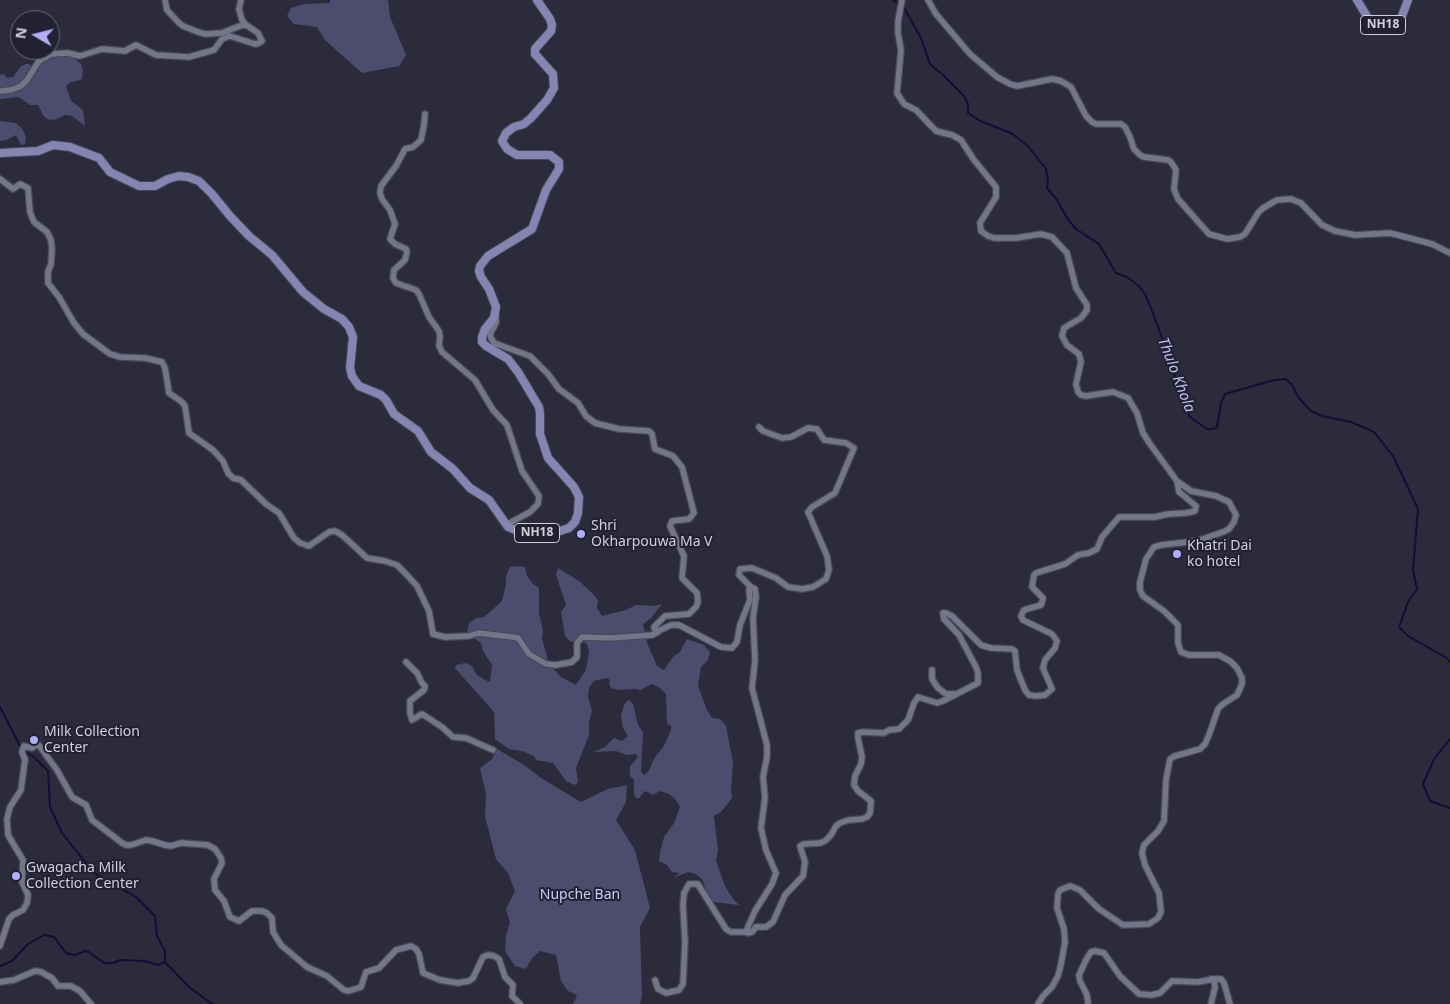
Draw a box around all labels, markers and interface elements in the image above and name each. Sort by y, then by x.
north arrow [10,10,60,60]
road number: NH18 [1360,16,1406,34]
text: N [10,26,31,40]
water label: Thulo Khola [1153,335,1199,415]
place label: Shri Okharpouwa Ma V [591,518,713,550]
road number: NH18 [514,524,560,542]
marker: Shri Okharpouwa Ma V [575,528,587,540]
place label: Khatri Dai ko hotel [1187,538,1252,570]
marker: Khatri Dai ko hotel [1171,548,1183,560]
place label: Milk Collection Center [44,724,140,756]
marker: Milk Collection Center [28,734,40,746]
place label: Gwagacha Milk Collection Center [26,860,139,892]
marker: Gwagacha Milk Collection Center [10,870,22,882]
park label: Nupche Ban [540,887,620,903]

